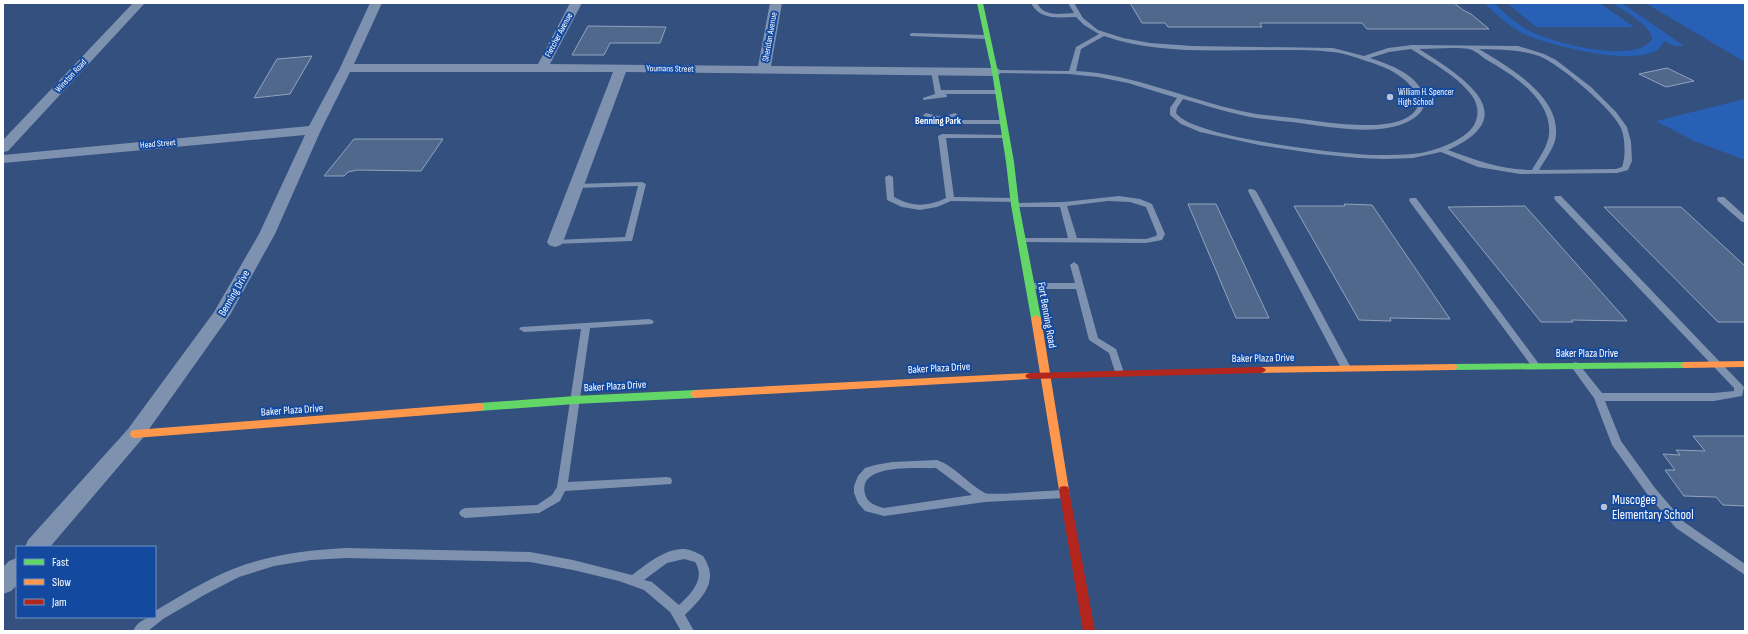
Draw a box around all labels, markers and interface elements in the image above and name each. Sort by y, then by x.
street label: Fletcher Avenue [543,11,575,59]
street label: Sheridan Avenue [760,11,780,63]
street label: Winston Road [53,57,89,95]
street label: Youmans Street [646,63,694,75]
place label: William H. Spencer High School [1398,87,1454,108]
marker: William H. Spencer High School [1385,92,1395,102]
district label: Benning Park [915,115,962,127]
street label: Head Street [140,137,177,151]
street label: Benning Drive [216,268,252,318]
street label: Fort Benning Road [1035,281,1059,349]
street label: Baker Plaza Drive [1556,347,1618,360]
street label: Baker Plaza Drive [1232,351,1294,365]
street label: Baker Plaza Drive [907,360,971,376]
street label: Baker Plaza Drive [583,378,647,394]
street label: Baker Plaza Drive [260,401,324,419]
place label: Muscogee Elementary School [1612,492,1694,523]
marker: Muscogee Elementary School [1599,502,1609,512]
legend [16,546,156,618]
text: Fast [52,555,69,570]
text: Slow [52,575,71,590]
text: Jam [51,595,67,610]

